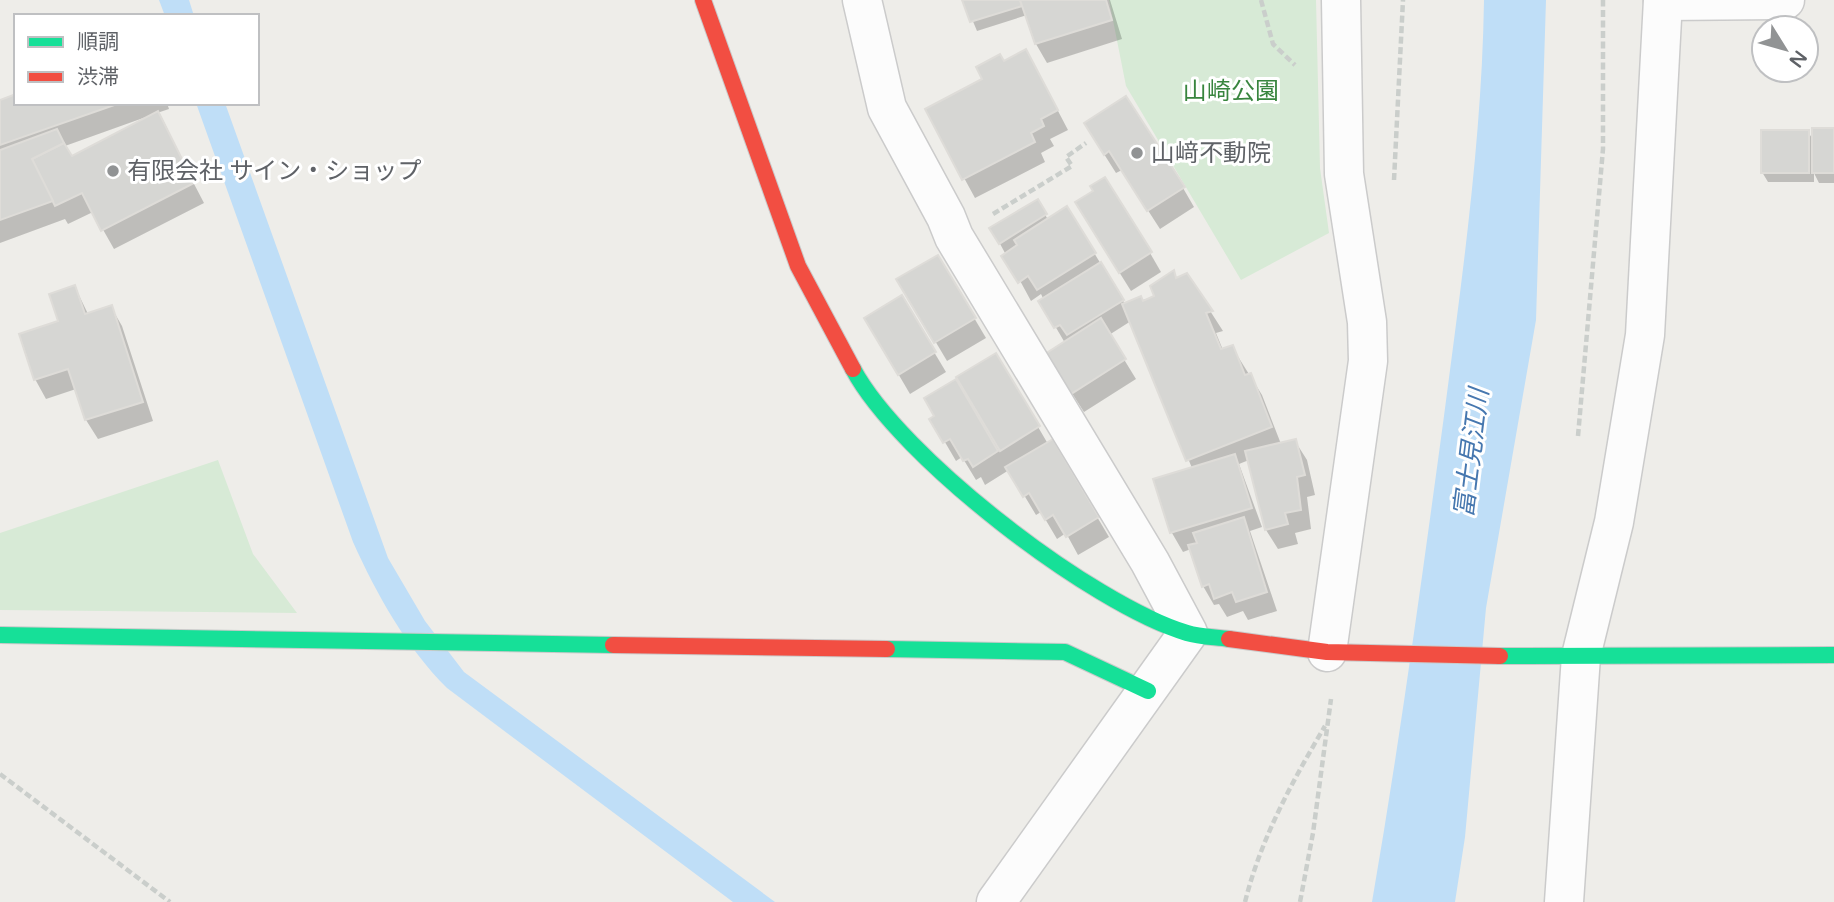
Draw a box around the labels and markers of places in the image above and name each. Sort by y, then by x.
place label: 山﨑不動院 [1151,139,1271,168]
marker: 山﨑不動院 [1129,145,1145,161]
place label: 有限会社 サイン・ショップ [127,157,421,186]
marker: 有限会社 サイン・ショップ [105,163,121,179]

